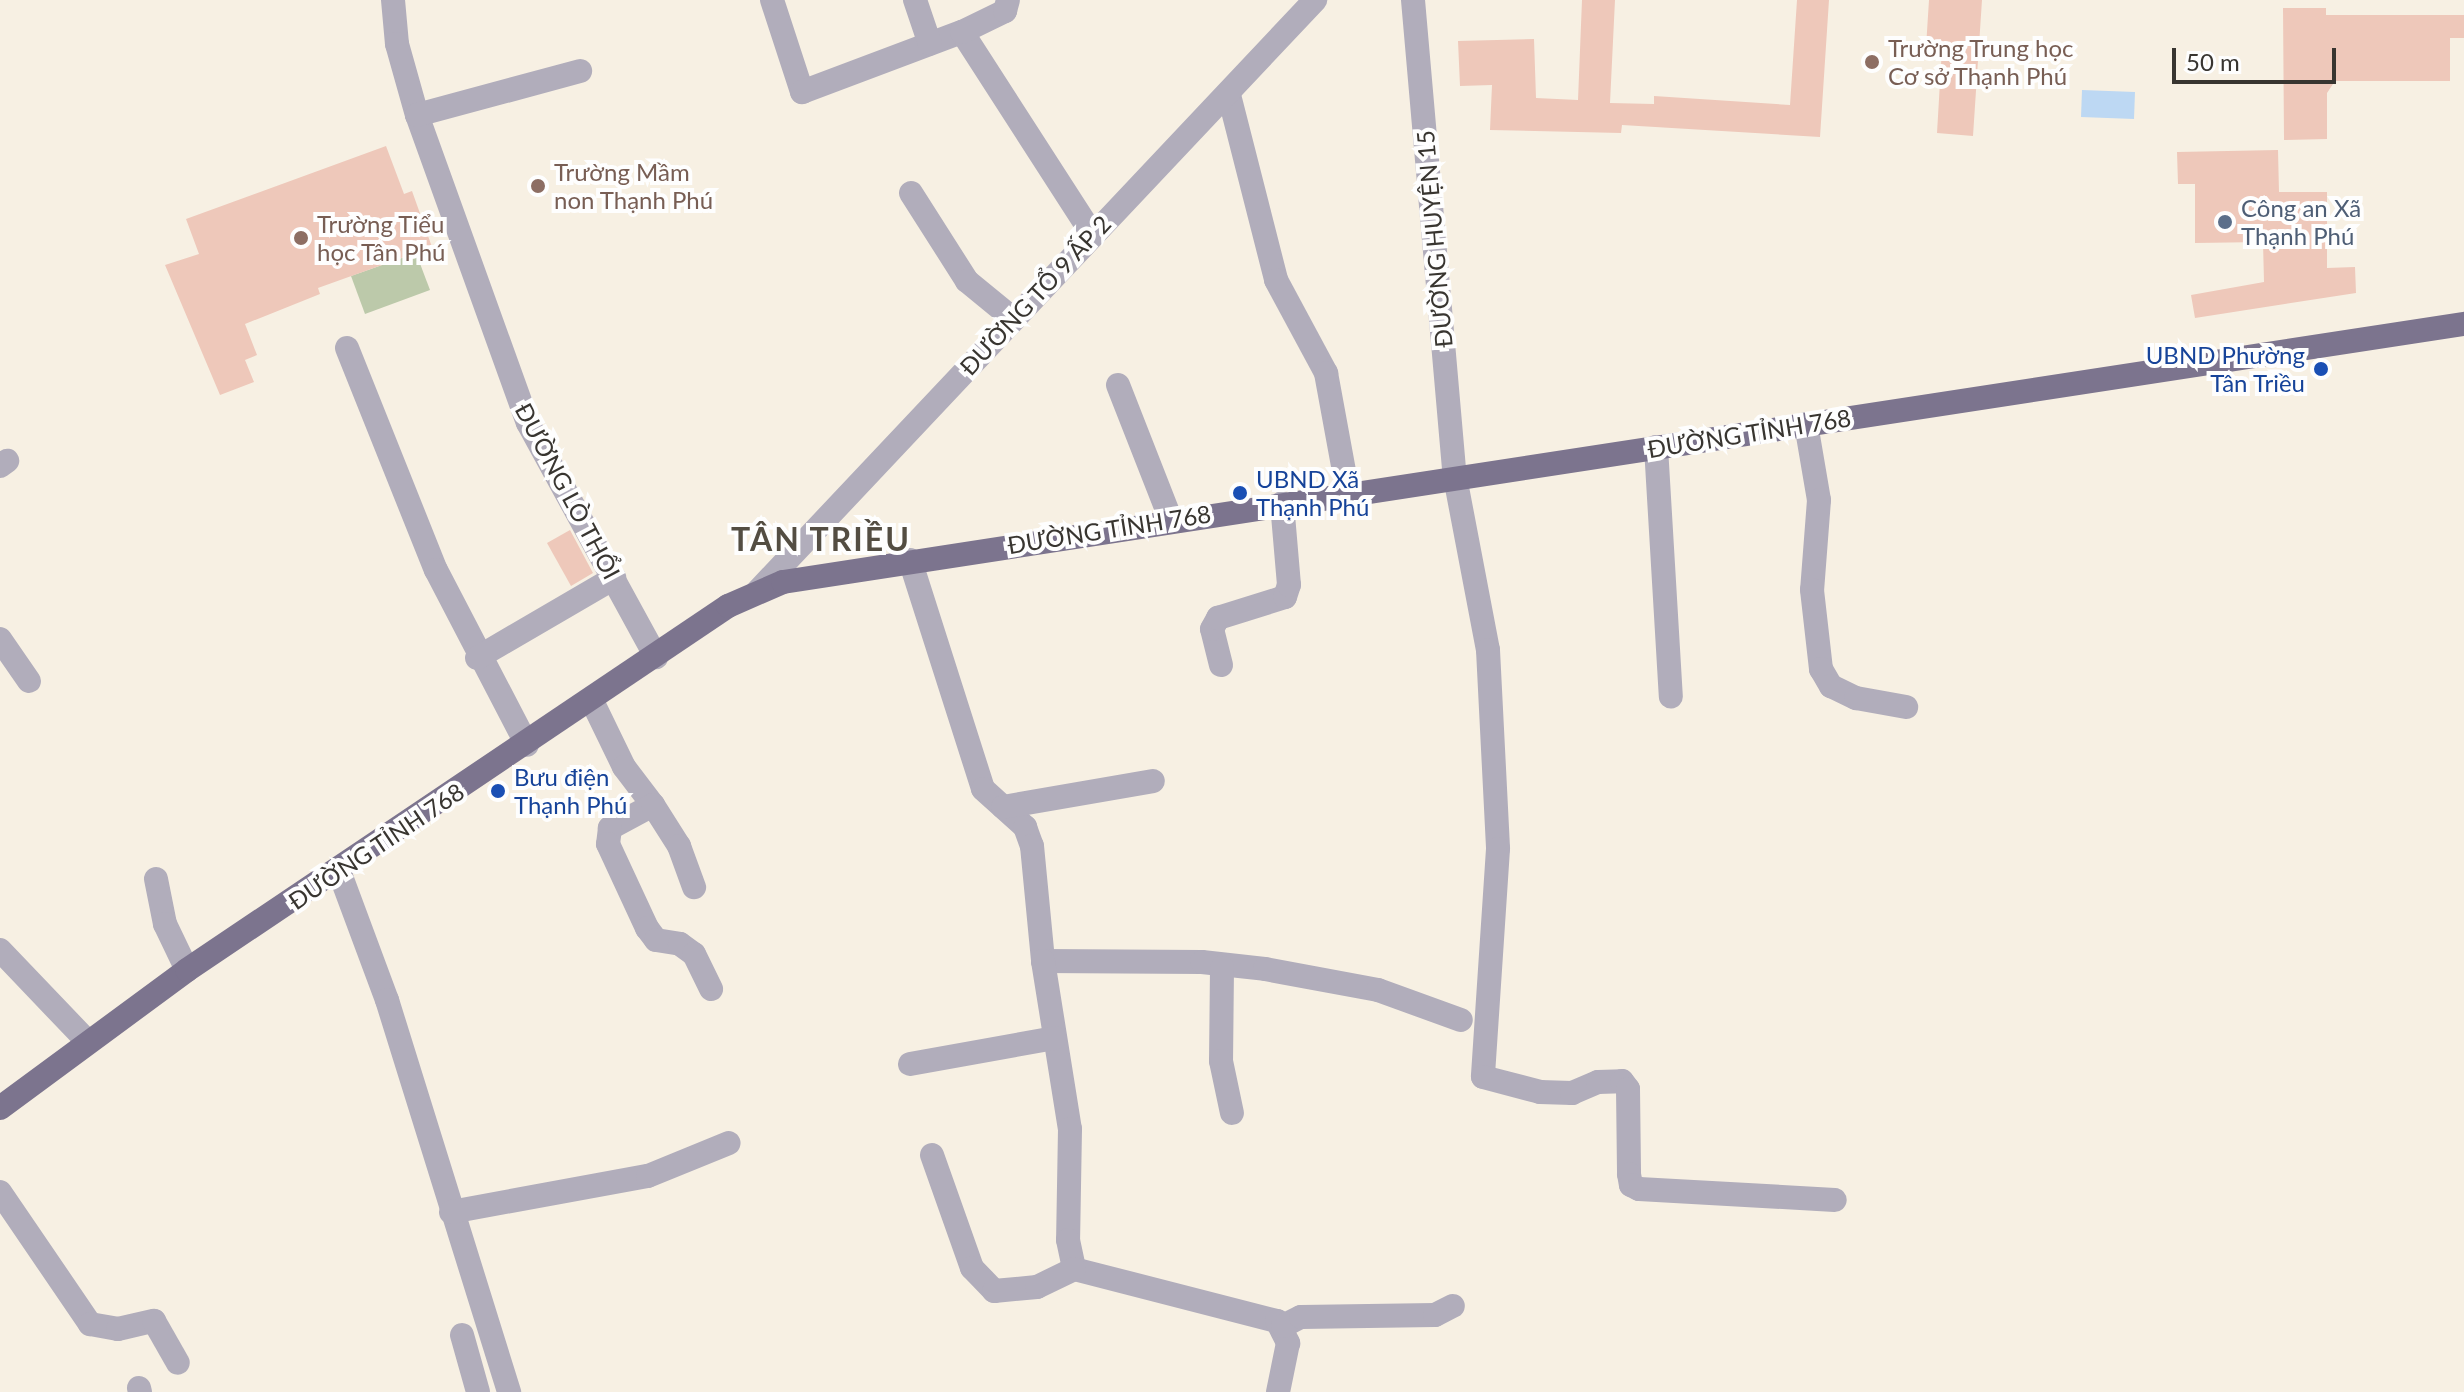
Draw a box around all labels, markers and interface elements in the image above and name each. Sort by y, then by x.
scale bar [2176,32,2340,82]
place label: Trường Trung học Cơ sở Thạnh Phú [1888,34,2074,90]
text: 50 m [2186,47,2240,76]
marker: Trường Trung học Cơ sở Thạnh Phú [1863,53,1881,71]
street label: ĐƯỜNG HUYỆN 15 [1410,129,1458,349]
place label: Trường Mầm non Thạnh Phú [554,158,714,214]
marker: Trường Mầm non Thạnh Phú [529,177,547,195]
place label: Công an Xã Thạnh Phú [2241,194,2361,250]
street label: ĐƯỜNG TỔ 9 ẤP 2 [953,208,1117,382]
place label: Trường Tiểu học Tân Phú [317,210,446,266]
marker: Công an Xã Thạnh Phú [2216,213,2234,231]
marker: Trường Tiểu học Tân Phú [292,229,310,247]
place label: UBND Phường Tân Triều [2146,341,2305,397]
marker: UBND Phường Tân Triều [2312,360,2330,378]
street label: ĐƯỜNG LÒ THỔI [509,398,627,584]
street label: ĐƯỜNG TỈNH 768 [1645,403,1853,463]
place label: UBND Xã Thạnh Phú [1256,465,1369,521]
marker: UBND Xã Thạnh Phú [1231,484,1249,502]
street label: ĐƯỜNG TỈNH 768 [1005,499,1213,559]
district label: TÂN TRIỀU [730,520,912,558]
place label: Bưu điện Thạnh Phú [514,763,627,819]
street label: ĐƯỜNG TỈNH 768 [283,776,469,916]
marker: Bưu điện Thạnh Phú [489,782,507,800]

